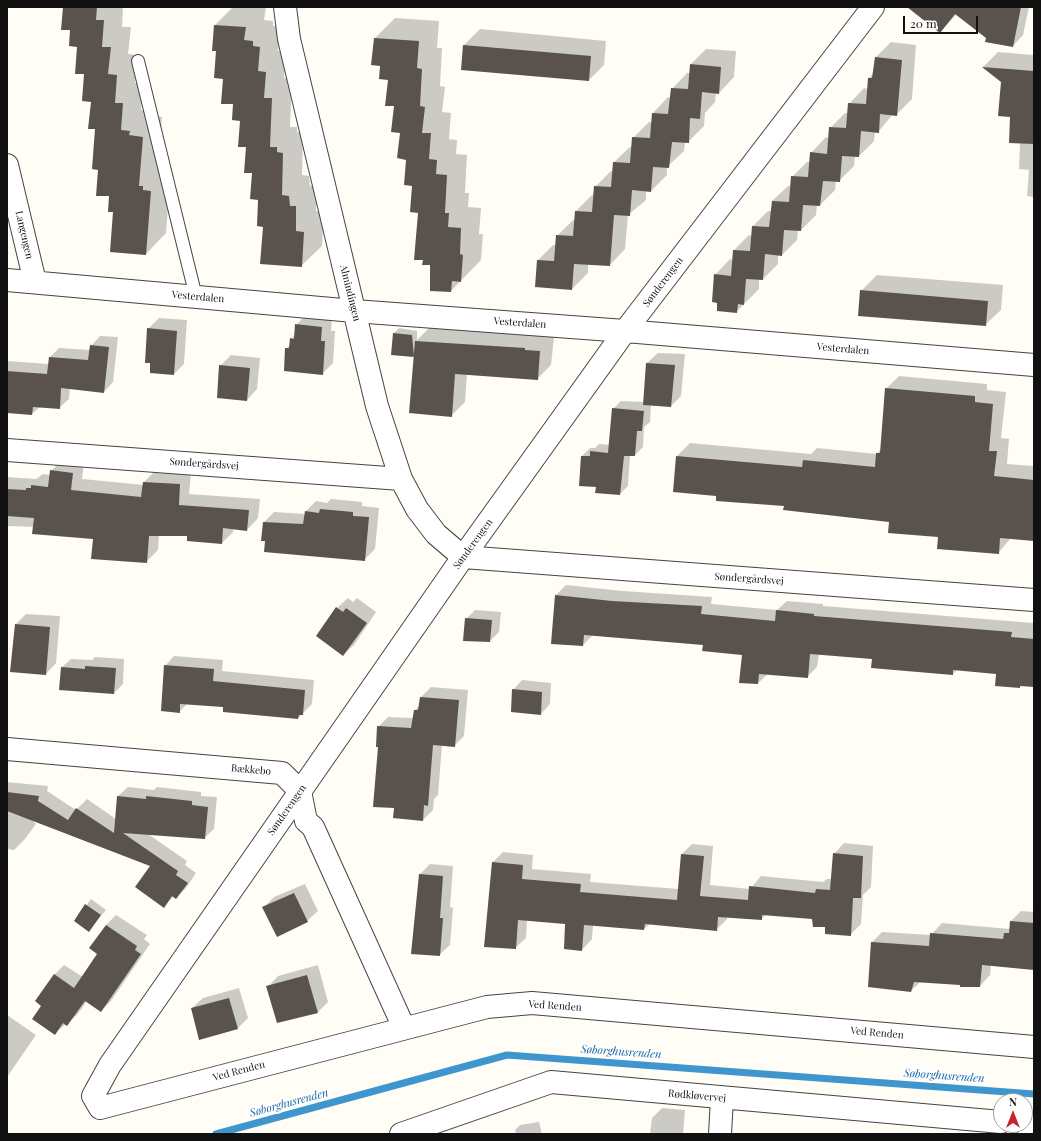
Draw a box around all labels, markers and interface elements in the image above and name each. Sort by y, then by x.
scale bar [905,8,980,34]
text: 20 m [910,15,937,31]
street label: Langengen [13,210,35,260]
street label: Sønderengen [640,255,686,309]
street label: Almindingen [337,264,363,322]
street label: Vesterdalen [171,289,225,305]
street label: Vesterdalen [493,315,547,331]
street label: Vesterdalen [816,341,870,357]
street label: Søndergårdsvej [169,456,239,472]
street label: Sønderengen [451,517,495,571]
street label: Søndergårdsvej [714,571,784,587]
street label: Bækkebo [230,762,272,778]
street label: Sønderengen [265,782,309,838]
street label: Ved Renden [528,998,582,1014]
street label: Ved Renden [850,1025,904,1041]
water label: Søborghusrenden [580,1043,662,1061]
street label: Ved Renden [212,1058,266,1084]
water label: Søborghusrenden [903,1067,985,1085]
water label: Søborghusrenden [248,1086,330,1120]
street label: Rødkløvervej [668,1087,726,1105]
north arrow [993,1093,1033,1133]
text: N [1009,1094,1017,1109]

